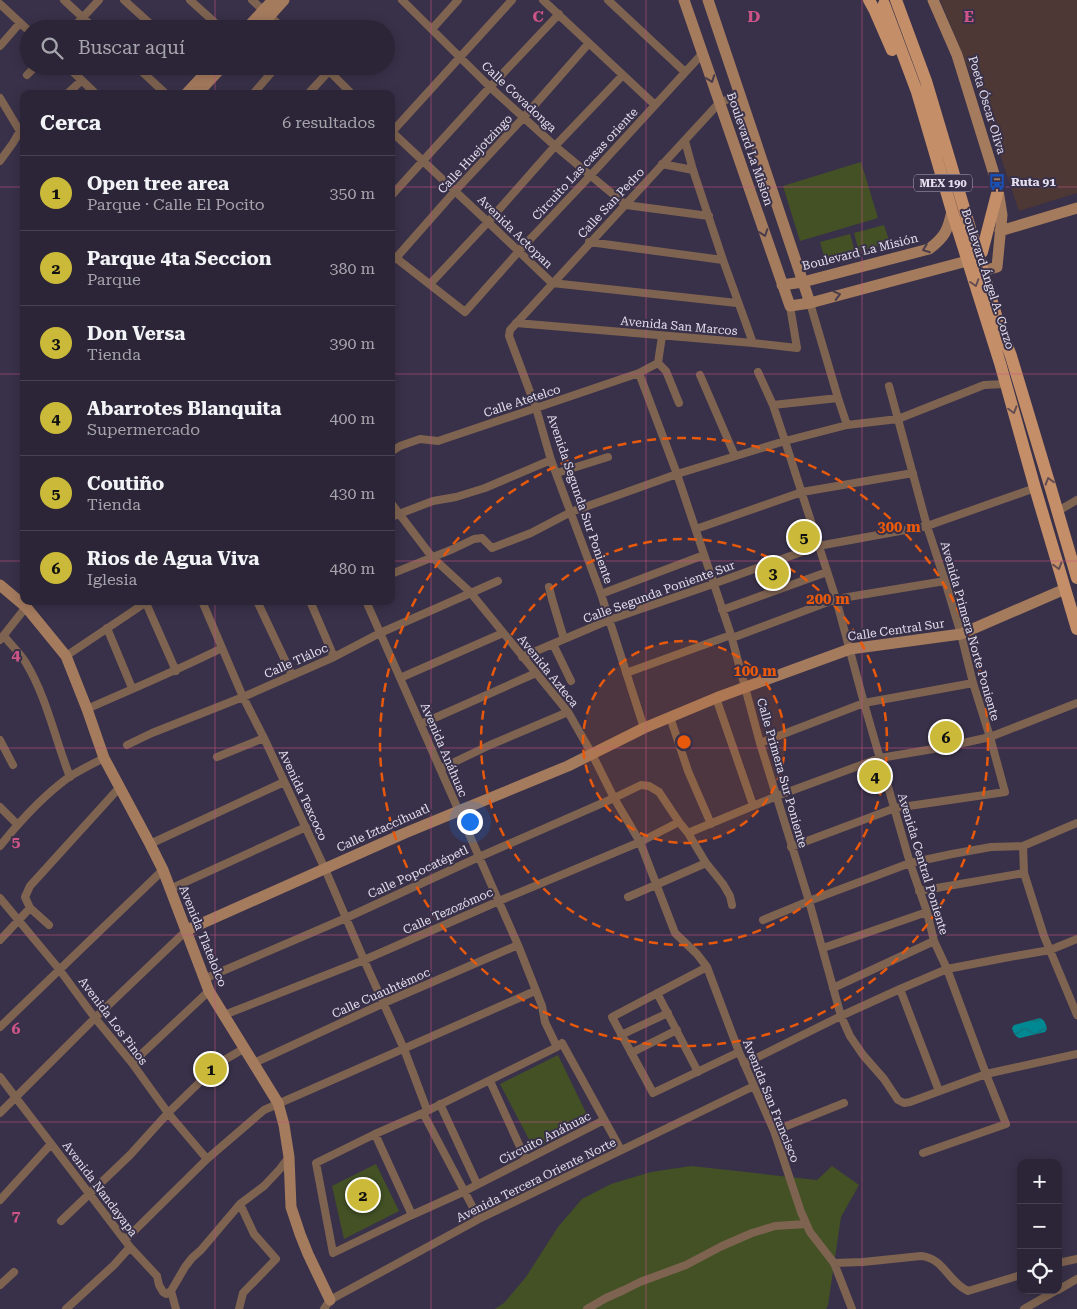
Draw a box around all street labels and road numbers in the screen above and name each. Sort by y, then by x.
street label: Poeta Óscar Oliva [965,54,1009,156]
street label: Calle Covadonga [479,59,560,136]
street label: Boulevard La Mision [724,90,776,208]
street label: Circuito Las casas oriente [529,105,641,223]
street label: Calle Huejotzingo [435,112,515,196]
street label: Calle San Pedro [575,165,647,241]
road number: MEX 190 [914,174,972,192]
street label: Avenida Actopan [475,193,556,272]
street label: Boulevard Ángel A. Corzo [959,207,1017,351]
street label: Boulevard La Misión [801,231,920,273]
street label: Avenida San Marcos [620,314,738,338]
street label: Calle Atetelco [482,382,562,420]
street label: Avenida Segunda Sur Poniente [544,412,616,586]
street label: Avenida Primera Norte Poniente [938,540,1002,723]
street label: Calle Segunda Poniente Sur [581,558,737,626]
street label: Calle Central Sur [847,616,945,644]
street label: Avenida Azteca [515,632,582,710]
street label: Calle Tláloc [262,641,330,681]
street label: Calle Primera Sur Poniente [754,697,810,850]
street label: Avenida Anáhuac [418,701,470,799]
street label: Avenida Texcoco [276,747,330,843]
street label: Avenida Central Poniente [895,792,951,937]
street label: Calle Iztaccíhuatl [334,801,432,855]
street label: Calle Popocatépetl [366,843,471,901]
street label: Avenida Tlatelolco [176,883,230,989]
street label: Calle Tezozómoc [401,885,495,937]
street label: Calle Cuauhtémoc [330,965,433,1021]
street label: Avenida Los Pinos [75,974,151,1068]
street label: Avenida San Francisco [740,1037,802,1165]
street label: Circuito Anáhuac [497,1109,593,1167]
street label: Avenida Tercera Oriente Norte [454,1135,618,1225]
street label: Avenida Nandayapa [60,1139,141,1240]

